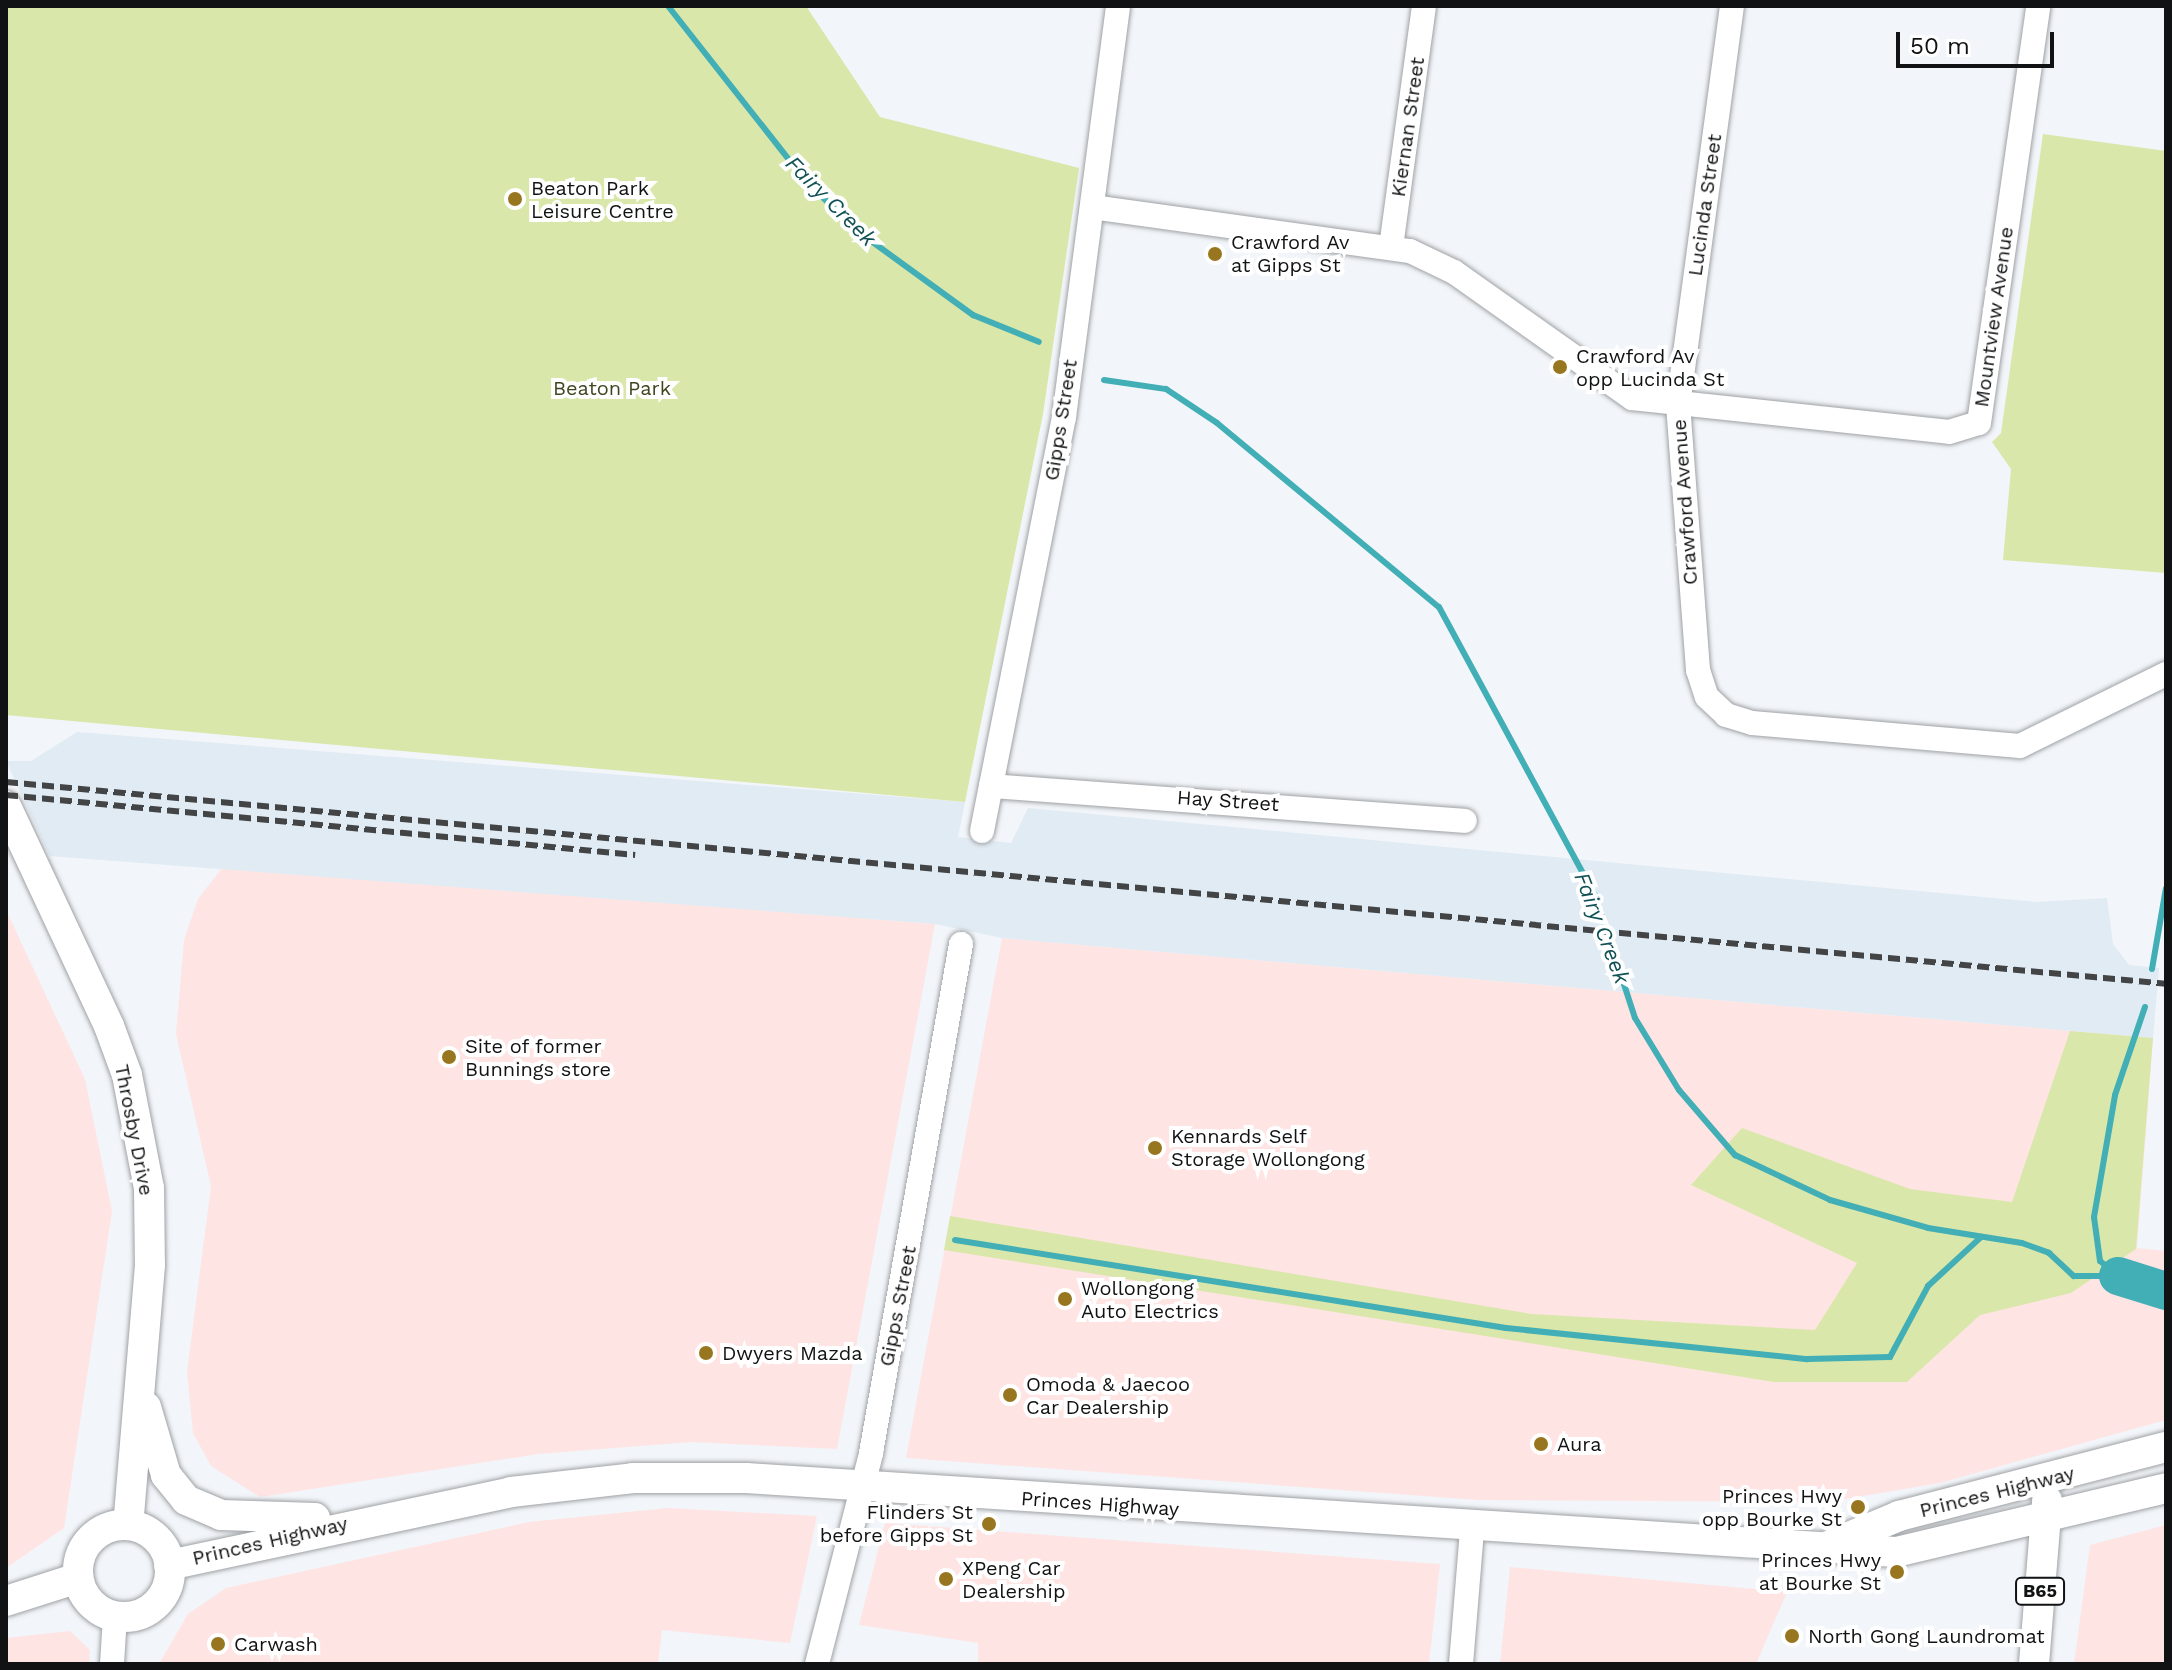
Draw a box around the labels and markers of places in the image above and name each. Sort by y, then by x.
place label: Beaton Park Leisure Centre [531,176,674,223]
marker: Beaton Park Leisure Centre [506,190,524,208]
place label: Crawford Av at Gipps St [1231,230,1350,277]
marker: Crawford Av at Gipps St [1206,245,1224,263]
place label: Crawford Av opp Lucinda St [1576,344,1725,391]
marker: Crawford Av opp Lucinda St [1551,358,1569,376]
place label: Site of former Bunnings store [465,1034,611,1081]
marker: Site of former Bunnings store [440,1048,458,1066]
place label: Kennards Self Storage Wollongong [1171,1124,1365,1171]
marker: Kennards Self Storage Wollongong [1146,1139,1164,1157]
place label: Wollongong Auto Electrics [1081,1276,1219,1323]
marker: Wollongong Auto Electrics [1056,1290,1074,1308]
place label: Dwyers Mazda [722,1341,863,1365]
marker: Dwyers Mazda [697,1344,715,1362]
place label: Omoda & Jaecoo Car Dealership [1026,1372,1191,1419]
marker: Omoda & Jaecoo Car Dealership [1001,1386,1019,1404]
place label: Aura [1557,1432,1602,1456]
marker: Aura [1532,1435,1550,1453]
place label: Princes Hwy opp Bourke St [1702,1484,1842,1531]
marker: Princes Hwy opp Bourke St [1849,1498,1867,1516]
place label: Flinders St before Gipps St [820,1500,973,1547]
marker: Flinders St before Gipps St [980,1515,998,1533]
place label: Princes Hwy at Bourke St [1759,1548,1881,1595]
place label: XPeng Car Dealership [962,1556,1065,1603]
marker: Princes Hwy at Bourke St [1888,1563,1906,1581]
marker: XPeng Car Dealership [937,1570,955,1588]
place label: North Gong Laundromat [1808,1624,2045,1648]
marker: North Gong Laundromat [1783,1627,1801,1645]
place label: Carwash [234,1632,318,1656]
marker: Carwash [209,1635,227,1653]

